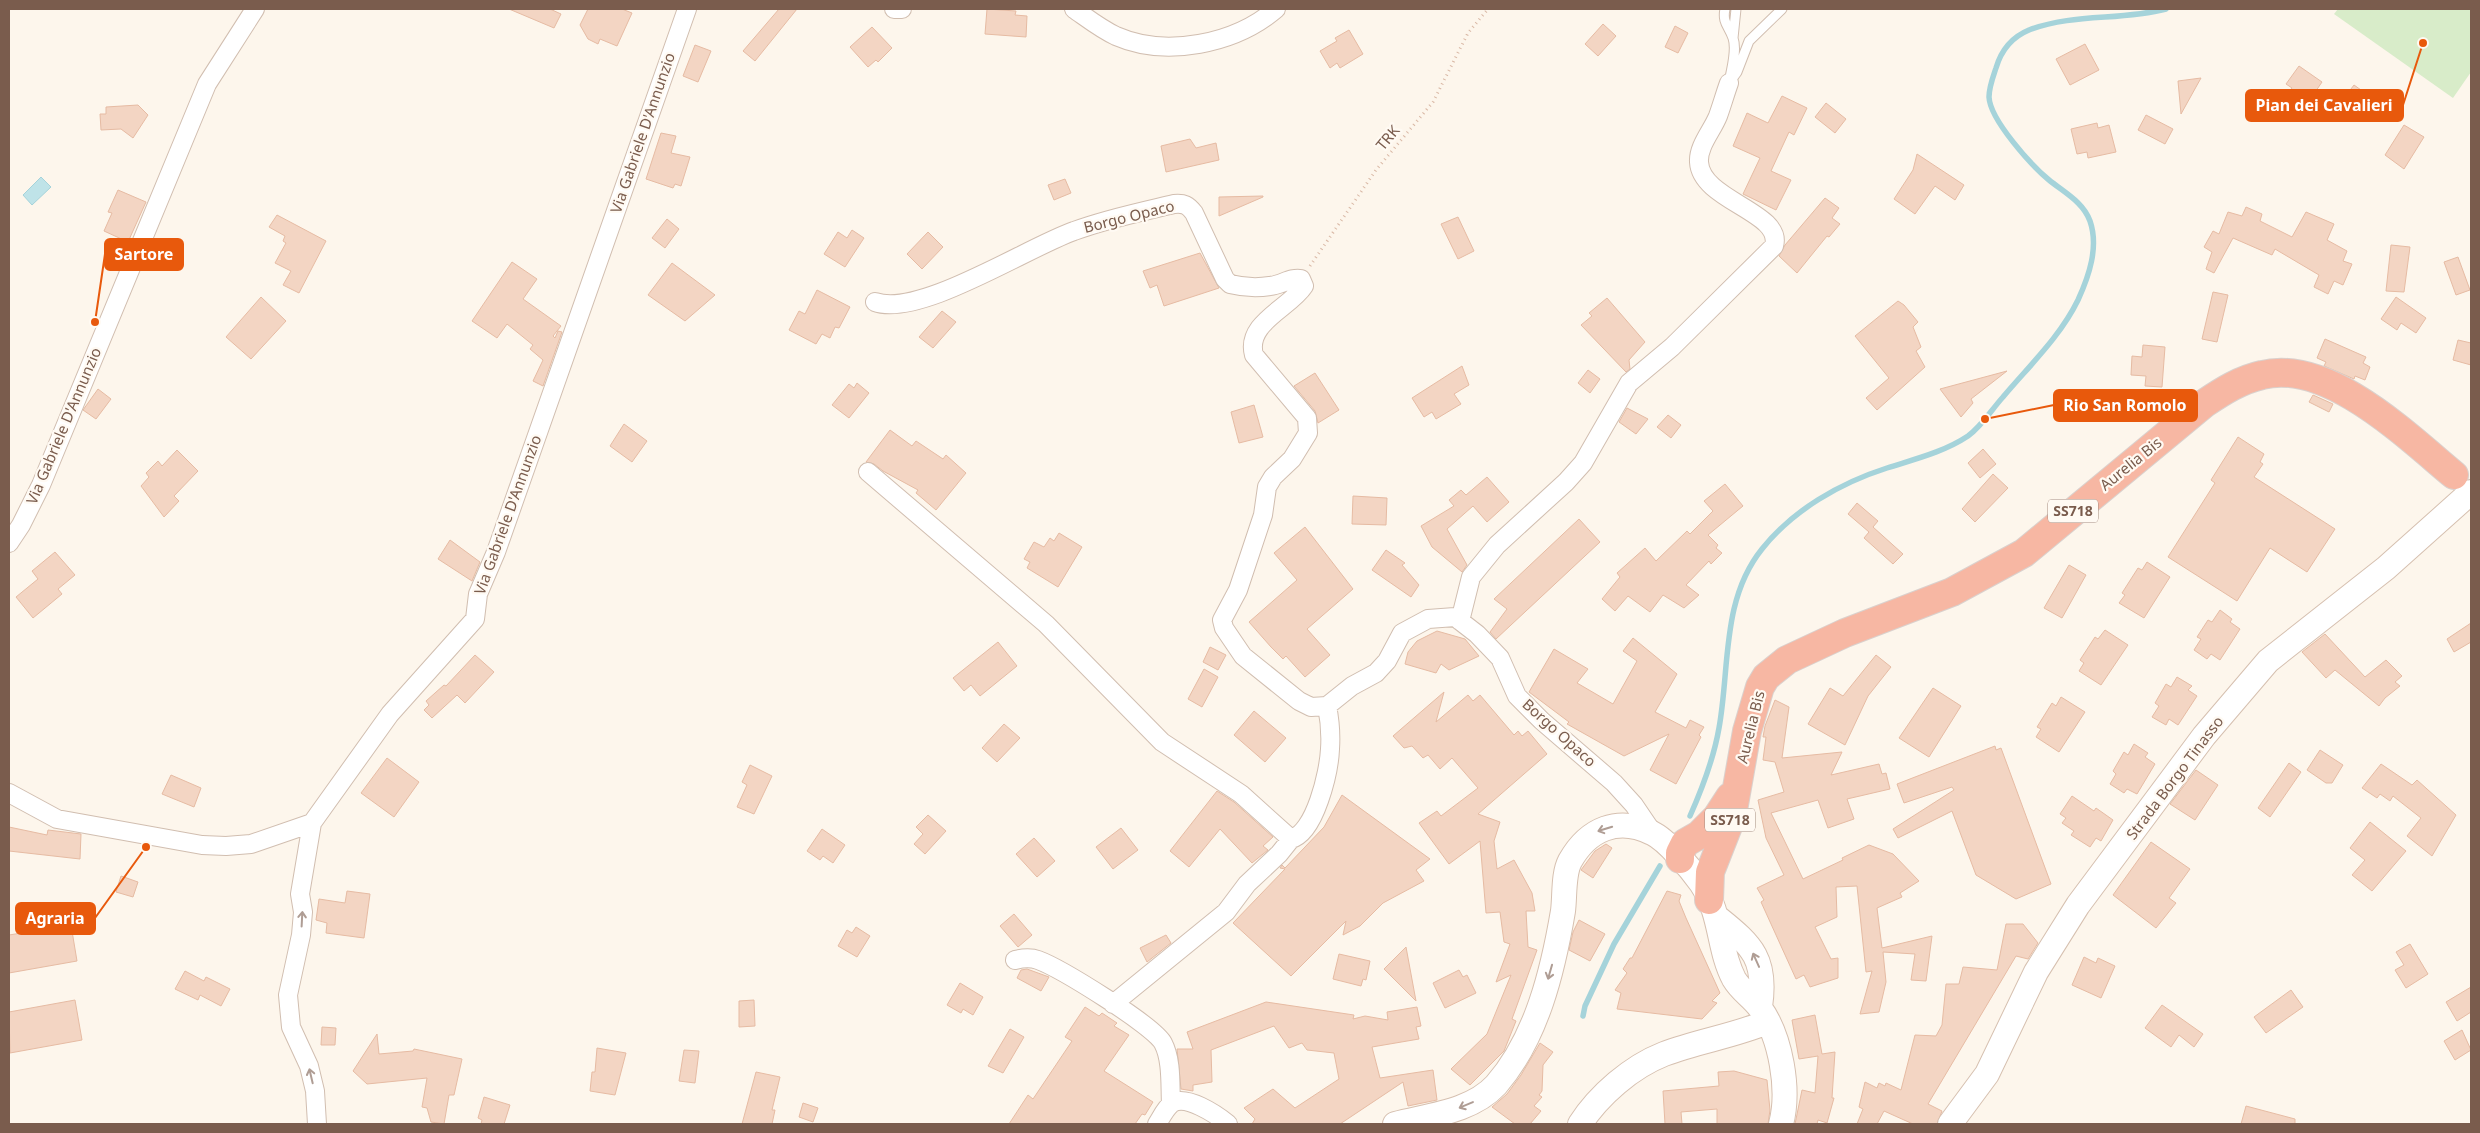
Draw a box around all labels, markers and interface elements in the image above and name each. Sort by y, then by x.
street label: Via Gabriele D'Annunzio [605,50,679,216]
callout: Pian dei Cavalieri [2246,90,2403,121]
text: Pian dei Cavalieri [2255,94,2393,116]
street label: TRK [1371,120,1404,154]
street label: Borgo Opaco [1081,195,1176,237]
callout: Sartore [105,239,183,270]
text: Sartore [115,243,173,265]
street label: Via Gabriele D'Annunzio [21,344,105,507]
callout: Rio San Romolo [2054,390,2197,421]
text: Rio San Romolo [2063,394,2187,416]
street label: Via Gabriele D'Annunzio [469,432,545,597]
street label: Aurelia Bis [2095,432,2165,494]
road number: SS718 [2048,500,2098,522]
street label: Aurelia Bis [1731,688,1769,765]
street label: Borgo Opaco [1519,694,1601,771]
street label: Strada Borgo Tinasso [2121,712,2227,843]
road number: SS718 [1705,808,1755,832]
one-way arrow [1598,824,1614,834]
callout: Agraria [16,903,95,934]
text: Agraria [25,907,85,929]
one-way arrow [298,912,307,928]
one-way arrow [1751,953,1761,968]
one-way arrow [1544,963,1554,979]
one-way arrow [306,1068,315,1084]
one-way arrow [1459,1101,1474,1110]

